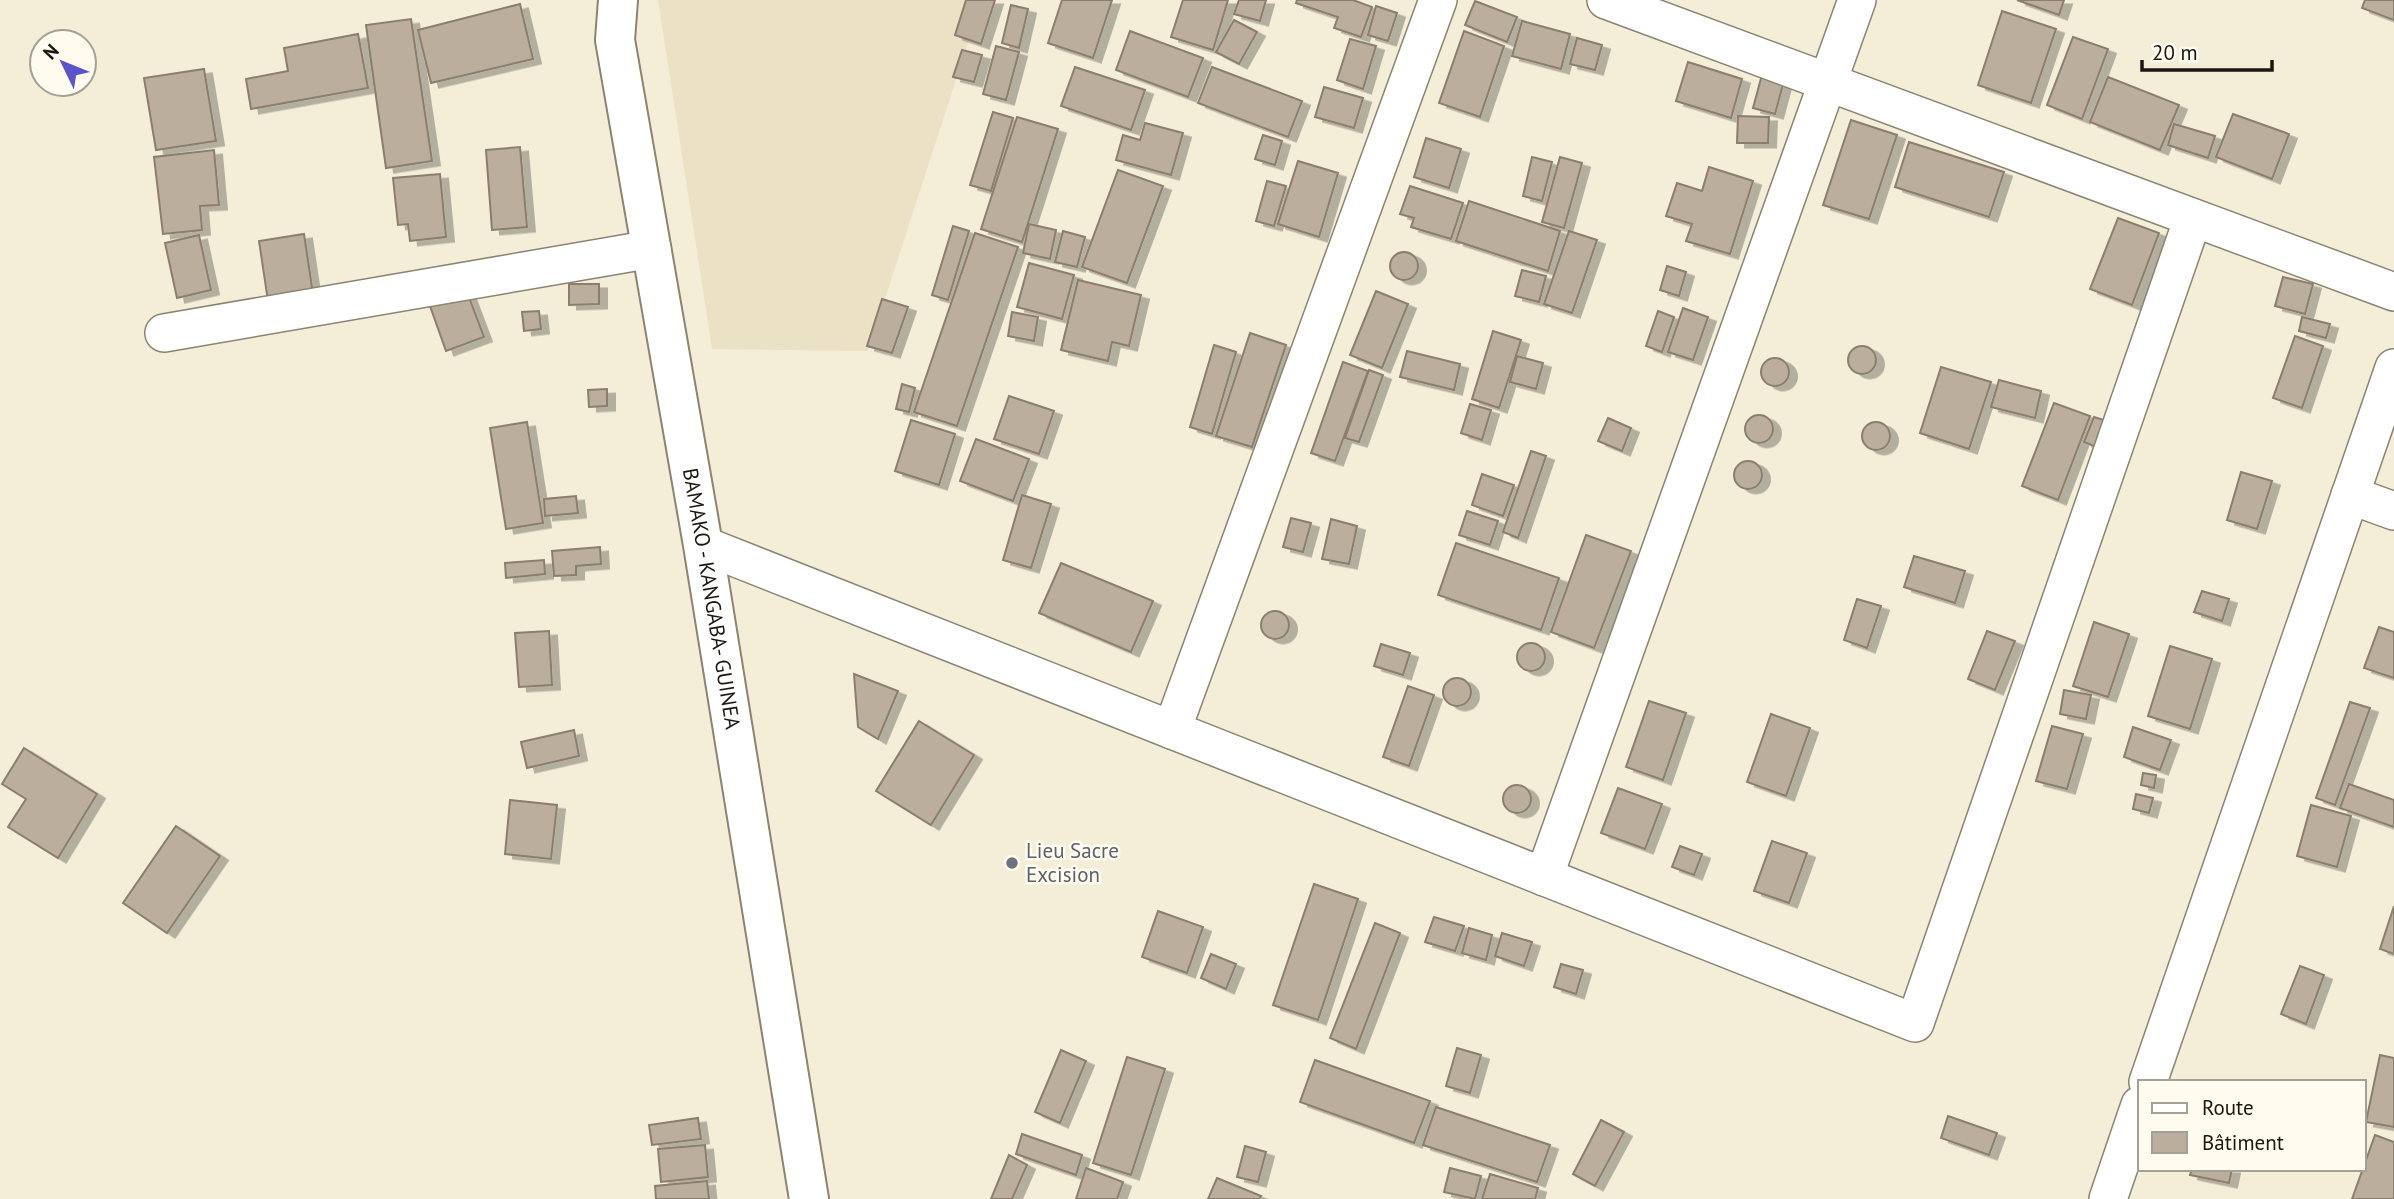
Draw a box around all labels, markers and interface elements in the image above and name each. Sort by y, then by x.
north arrow [28,28,98,98]
scale bar [2142,28,2272,72]
text: N [38,39,64,64]
text: 20 m [2152,39,2198,66]
street label: BAMAKO - KANGABA- GUINEA [677,466,747,732]
place label: Lieu Sacre Excision [1026,837,1119,888]
marker: Lieu Sacre Excision [1004,855,1020,871]
legend [2138,1080,2366,1171]
text: Route [2202,1094,2254,1121]
text: Bâtiment [2202,1129,2284,1156]

